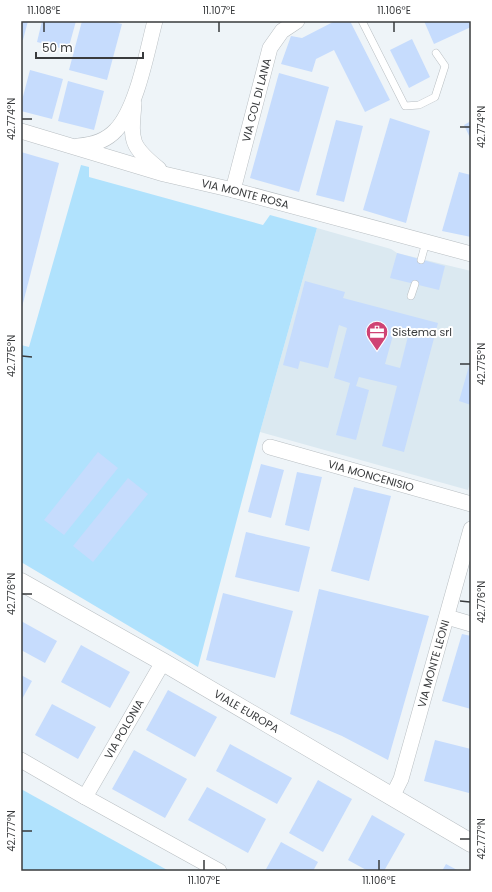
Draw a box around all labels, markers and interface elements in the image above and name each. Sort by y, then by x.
text: 11.108°E [27,3,61,18]
text: 11.107°E [203,3,235,18]
text: 11.106°E [377,3,411,18]
scale bar [36,34,143,60]
text: 50 m [42,39,73,56]
street label: VIA COL DI LANA [238,56,275,144]
text: 42.774°N [4,98,19,140]
text: 42.774°N [474,106,489,148]
street label: VIA MONTE ROSA [200,175,292,213]
office icon: Sistema srl [364,319,390,352]
place label: Sistema srl [392,324,452,340]
text: 42.775°N [4,335,19,377]
text: 42.775°N [474,343,489,385]
street label: VIA MONCENISIO [326,456,416,496]
text: 42.776°N [4,573,19,615]
text: 42.776°N [474,581,489,623]
street label: VIA MONTE LEONI [413,618,453,709]
street label: VIALE EUROPA [211,686,283,737]
street label: VIA POLONIA [100,696,148,762]
text: 42.777°N [4,810,19,852]
text: 42.777°N [474,818,489,860]
text: 11.107°E [188,873,220,888]
text: 11.106°E [362,873,396,888]

